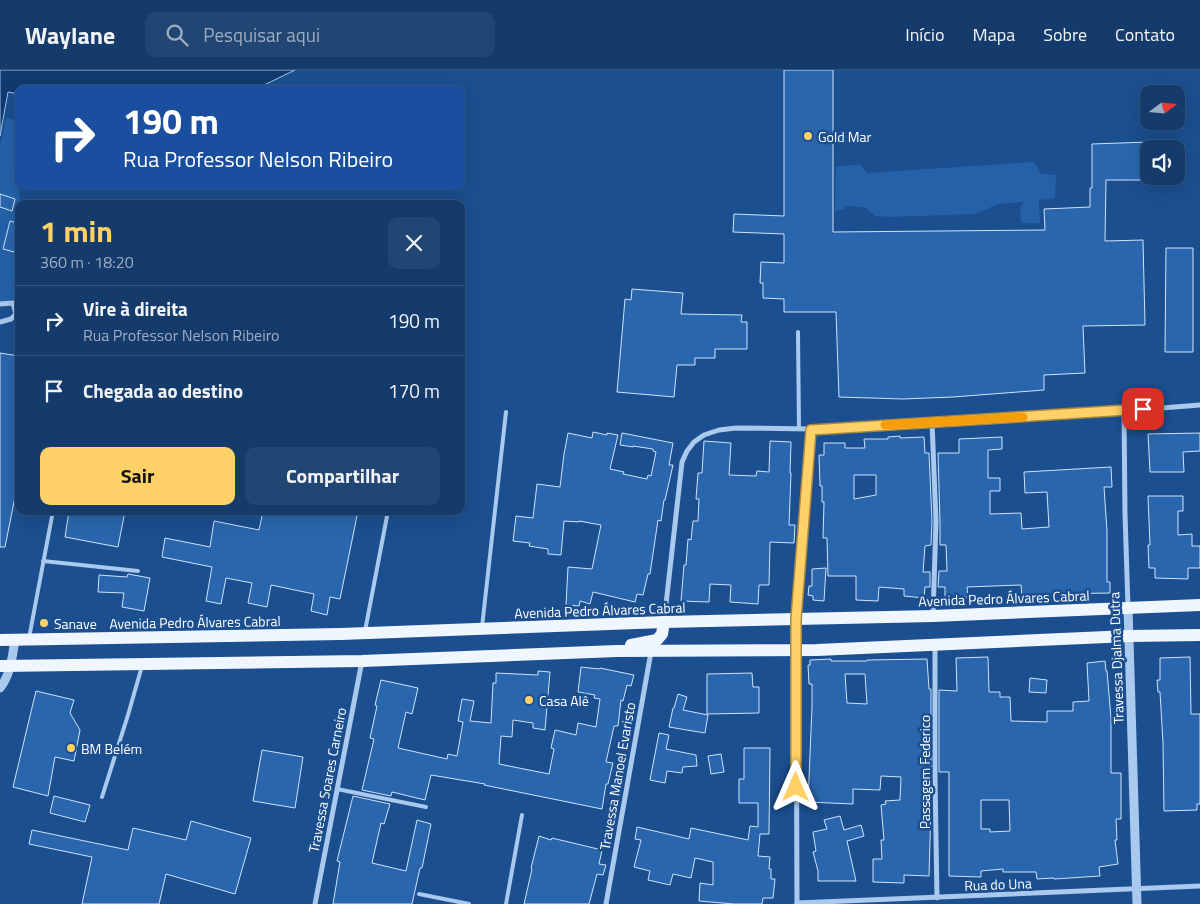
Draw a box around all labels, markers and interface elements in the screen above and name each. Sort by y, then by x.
search box [145,12,495,57]
text: Waylane [25,17,115,53]
text: Pesquisar aqui [203,20,320,49]
icon: search [163,21,191,49]
text: Início [905,21,945,48]
text: Mapa [973,21,1015,48]
text: Sobre [1043,21,1087,48]
text: Contato [1115,21,1175,48]
north arrow [1140,85,1185,130]
map controls [1140,85,1185,185]
text: 190 m [123,94,219,148]
icon: right [40,105,105,170]
place label: Gold Mar [818,126,872,147]
marker: Gold Mar [802,130,814,142]
button: sound [1140,140,1185,185]
text: Rua Professor Nelson Ribeiro [123,142,393,176]
text: 1 min [40,208,113,254]
button: close [388,217,440,269]
text: 360 m · 18:20 [40,250,134,274]
text: Vire à direita [83,294,188,323]
text: 190 m [388,306,440,335]
icon: right [40,307,68,335]
text: Rua Professor Nelson Ribeiro [83,323,279,347]
text: Chegada ao destino [83,376,243,405]
text: 170 m [388,376,440,405]
icon: arrive [40,377,68,405]
pin [1122,388,1164,430]
icon: arrive [1129,395,1157,423]
button: Sair [40,447,235,505]
button: Compartilhar [245,447,440,505]
street label: Avenida Pedro Álvares Cabral [918,585,1090,611]
street label: Travessa Djalma Dutra [1103,592,1129,724]
street label: Avenida Pedro Álvares Cabral [514,597,686,623]
street label: Avenida Pedro Álvares Cabral [109,610,281,634]
place label: Sanave [54,613,97,634]
marker: Sanave [38,617,50,629]
place label: Casa Alê [539,690,589,711]
marker: Casa Alê [523,694,535,706]
street label: Travessa Manoel Evaristo [594,700,640,852]
street label: Travessa Soares Carneiro [303,706,351,854]
street label: Passagem Federico [914,715,935,829]
place label: BM Belém [81,738,142,759]
marker: BM Belém [65,742,77,754]
position arrow [769,760,821,812]
street label: Rua do Una [964,872,1032,896]

